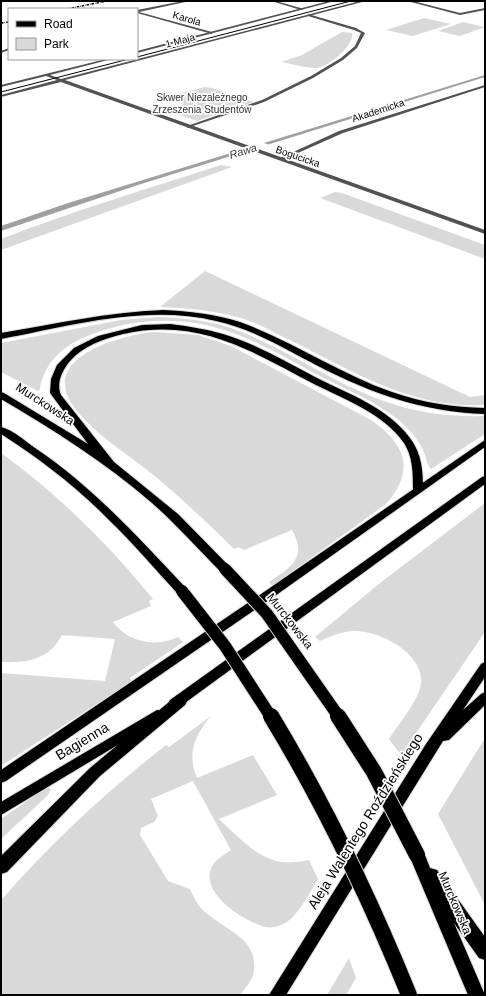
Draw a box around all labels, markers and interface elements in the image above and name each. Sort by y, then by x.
legend [8,8,138,60]
street label: Karola [171,9,203,28]
text: Road [44,17,73,31]
street label: 1 Maja [164,31,196,50]
text: Park [44,37,70,51]
park label: Skwer Niezależnego Zrzeszenia Studentów [153,92,252,115]
street label: Akademicka [351,97,406,124]
water label: Rawa [228,141,258,161]
street label: Bogucicka [274,144,322,169]
street label: Murckowska [13,380,77,428]
street label: Murckowska [264,590,316,652]
street label: Bagienna [53,719,112,763]
street label: Aleja Walentego Roździeńskiego [304,730,426,912]
street label: Murckowska [436,870,475,937]

